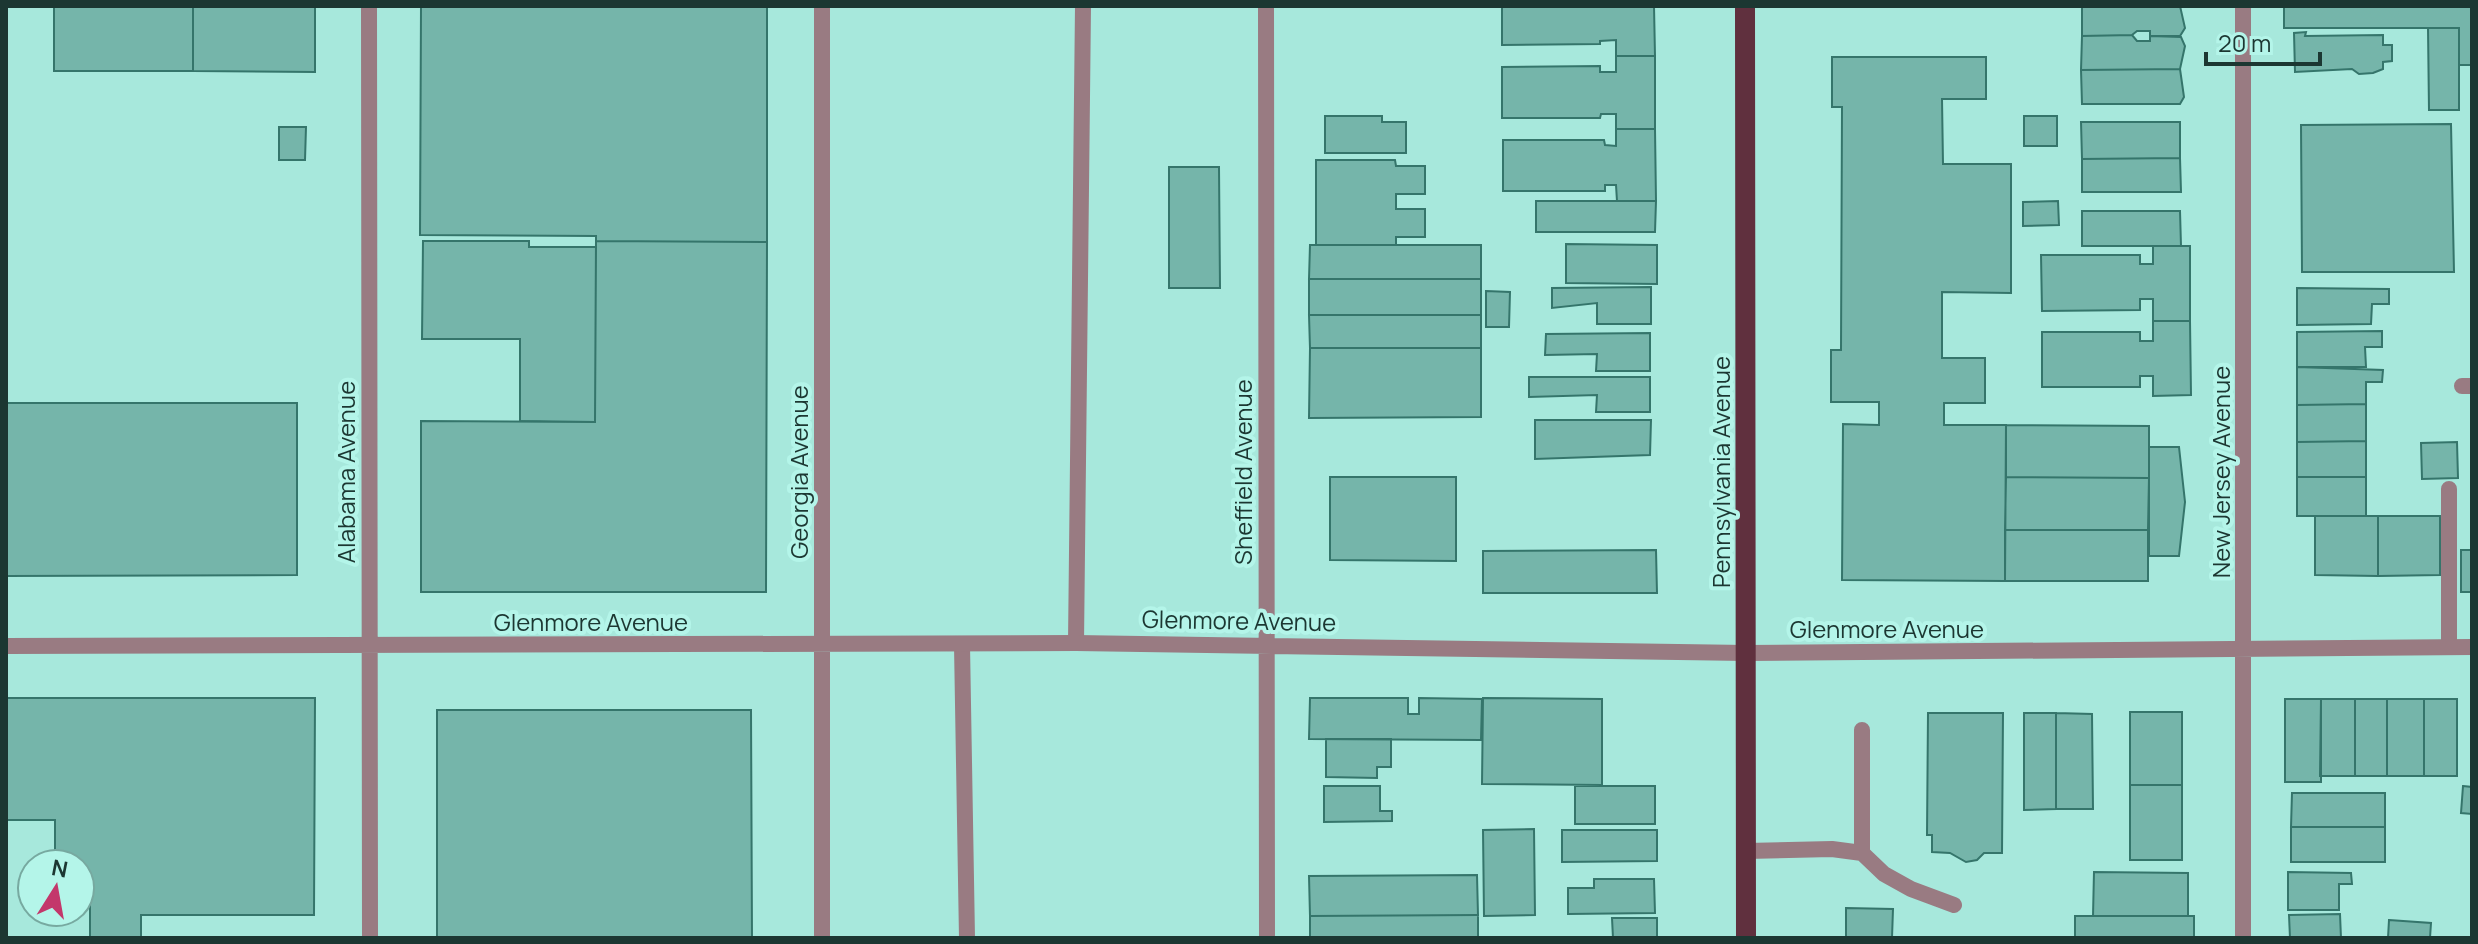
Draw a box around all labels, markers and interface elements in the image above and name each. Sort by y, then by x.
scale bar [2206,16,2320,66]
text: 20 m [2218,26,2271,59]
street label: Pennsylvania Avenue [1704,356,1737,588]
street label: New Jersey Avenue [2204,366,2237,578]
street label: Sheffield Avenue [1226,379,1259,565]
street label: Alabama Avenue [329,381,362,563]
street label: Georgia Avenue [782,385,815,559]
street label: Glenmore Avenue [1142,602,1336,638]
street label: Glenmore Avenue [494,605,688,638]
street label: Glenmore Avenue [1790,612,1984,645]
north arrow [16,848,96,928]
text: N [49,852,70,885]

